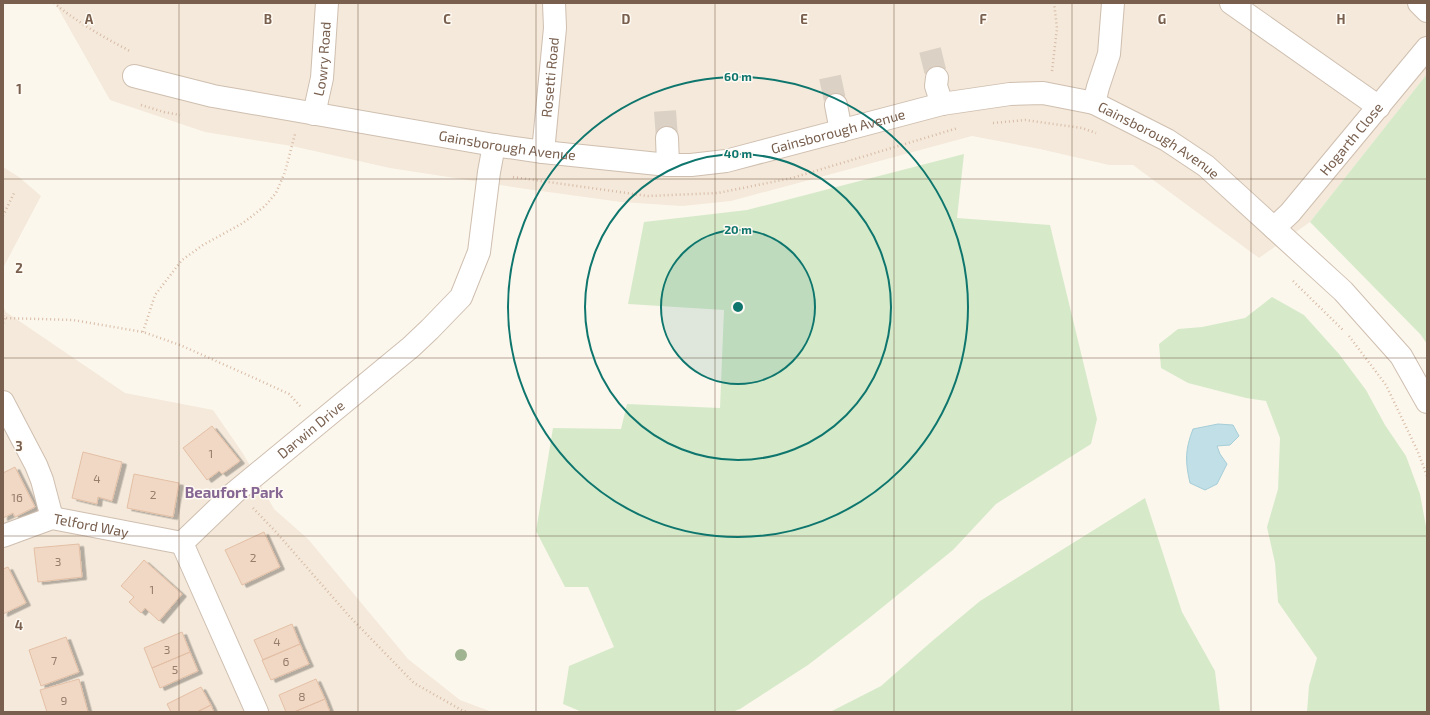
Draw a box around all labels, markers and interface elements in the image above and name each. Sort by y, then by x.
text: A [85,11,94,27]
text: B [264,11,272,27]
text: C [443,11,451,27]
text: D [622,11,631,27]
text: E [800,11,808,27]
text: F [979,11,987,27]
text: G [1158,11,1166,27]
text: H [1337,11,1346,27]
street label: Lowry Road [309,21,334,98]
street label: Rosetti Road [537,36,562,118]
text: 60 m [724,69,752,83]
text: 1 [16,81,22,97]
street label: Gainsborough Avenue [1095,98,1223,182]
street label: Hogarth Close [1316,99,1386,179]
street label: Gainsborough Avenue [769,105,907,157]
street label: Gainsborough Avenue [438,127,577,163]
text: 40 m [724,146,752,160]
text: 20 m [724,222,752,236]
text: 2 [15,260,23,276]
centre of rings [731,300,745,314]
street label: Darwin Drive [274,396,348,462]
text: 3 [15,438,23,454]
house number: 1 [209,446,213,460]
house number: 4 [93,471,101,485]
district label: Beaufort Park [185,483,284,501]
house number: 2 [150,487,157,501]
house number: 16 [11,490,23,504]
street label: Telford Way [52,509,131,541]
house number: 2 [250,550,257,564]
house number: 3 [55,554,61,568]
house number: 1 [150,582,154,596]
text: 4 [15,617,23,633]
house number: 4 [273,634,281,648]
house number: 3 [164,642,170,656]
house number: 7 [51,653,57,667]
house number: 6 [283,654,290,668]
house number: 5 [172,662,178,676]
house number: 8 [298,689,306,703]
house number: 9 [61,693,68,707]

